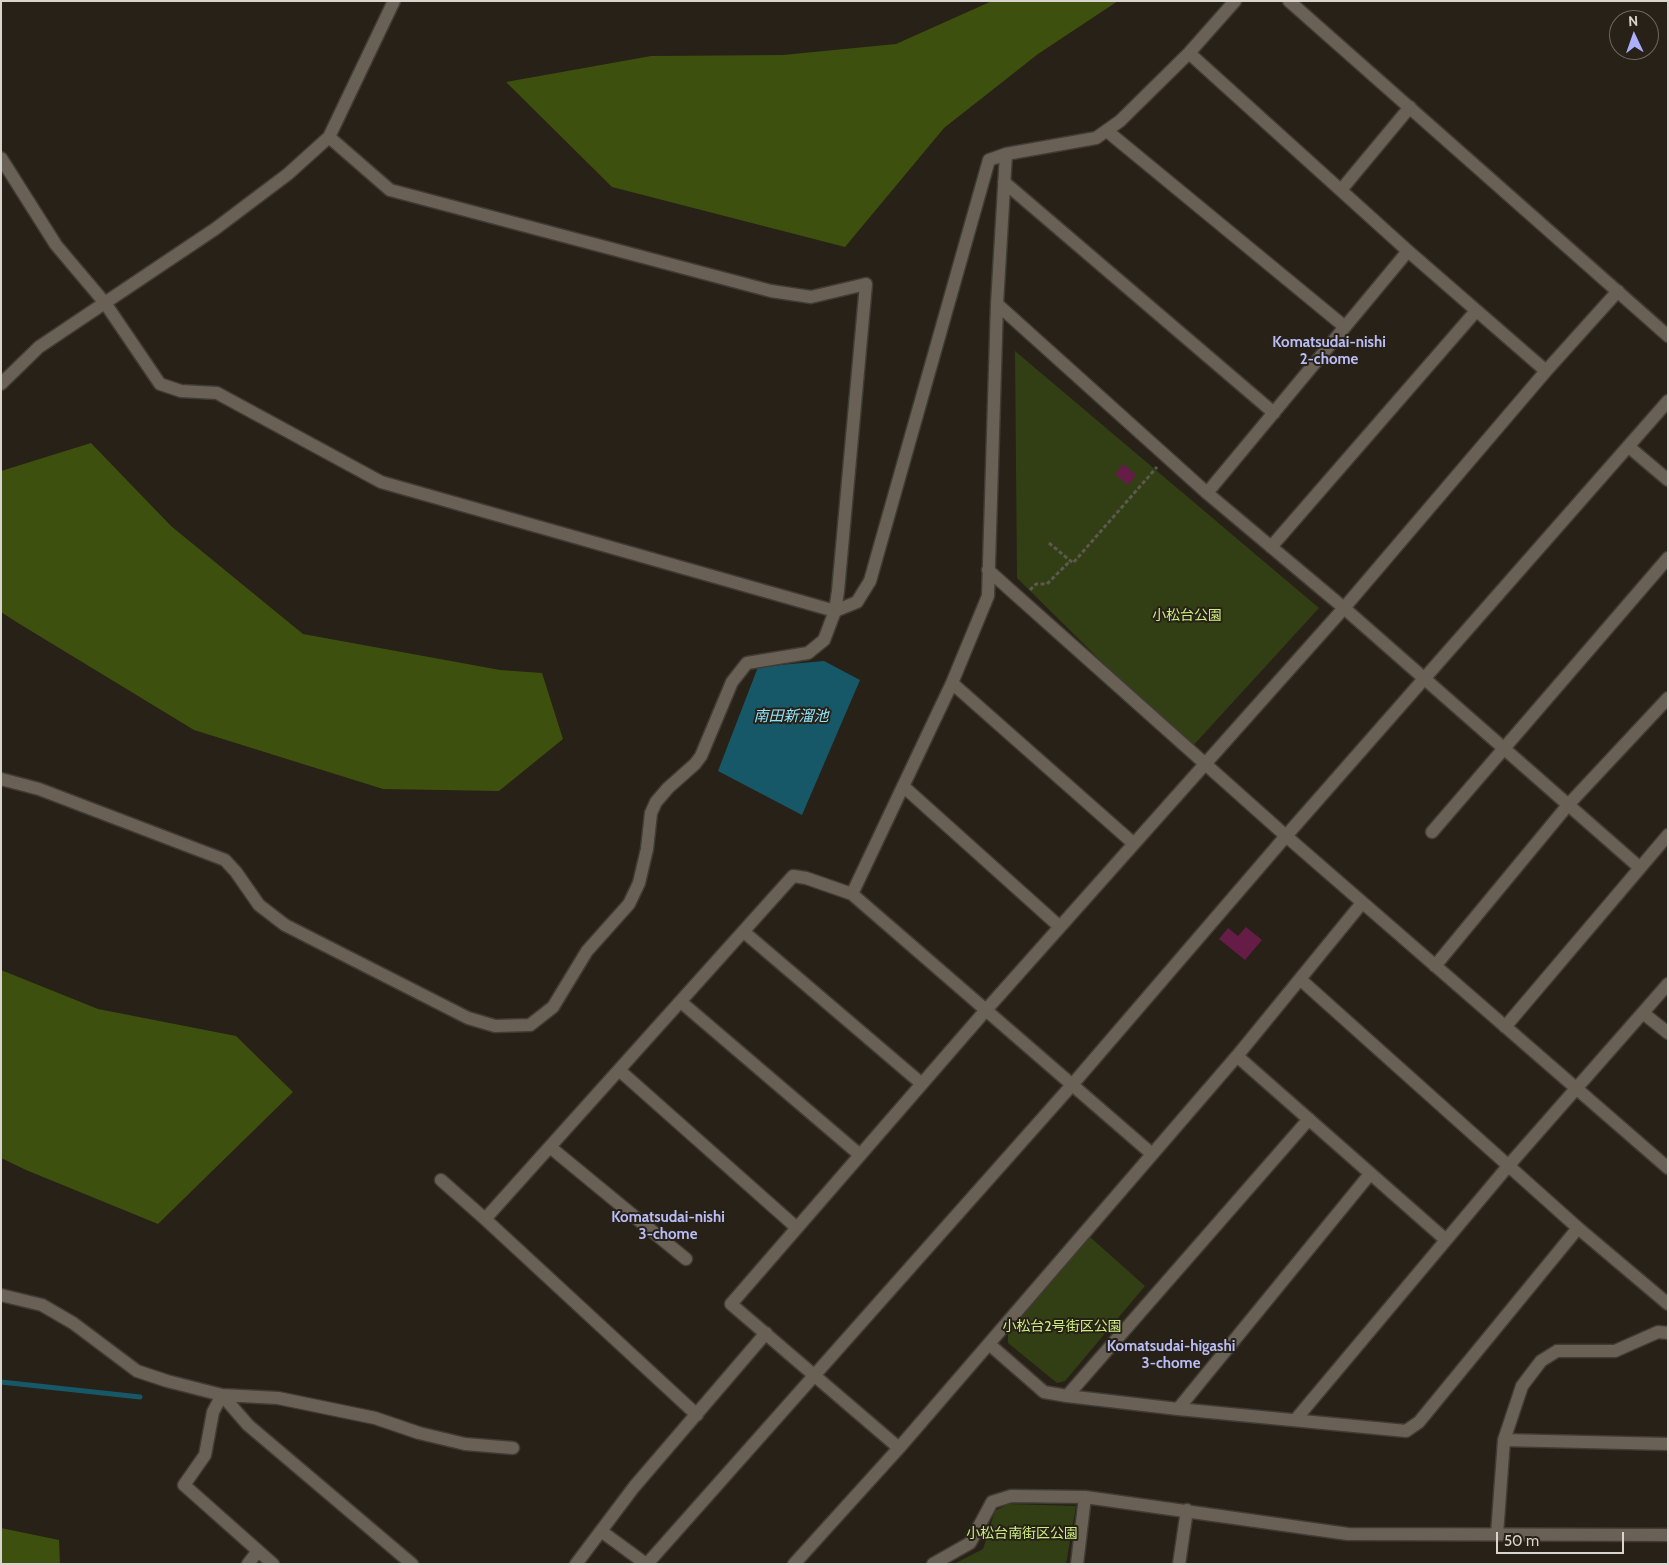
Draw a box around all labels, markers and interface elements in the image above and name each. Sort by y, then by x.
north arrow [1609,10,1659,60]
text: N [1628,12,1639,30]
district label: Komatsudai-nishi 2-chome [1272,334,1386,369]
park label: 小松台公園 [1152,608,1222,624]
water label: 南田新溜池 [754,708,828,726]
district label: Komatsudai-nishi 3-chome [611,1209,725,1244]
park label: 小松台2号街区公園 [1002,1319,1122,1335]
district label: Komatsudai-higashi 3-chome [1107,1338,1235,1373]
scale bar [1499,1522,1626,1554]
park label: 小松台南街区公園 [966,1526,1078,1542]
text: 50 m [1504,1532,1539,1550]

